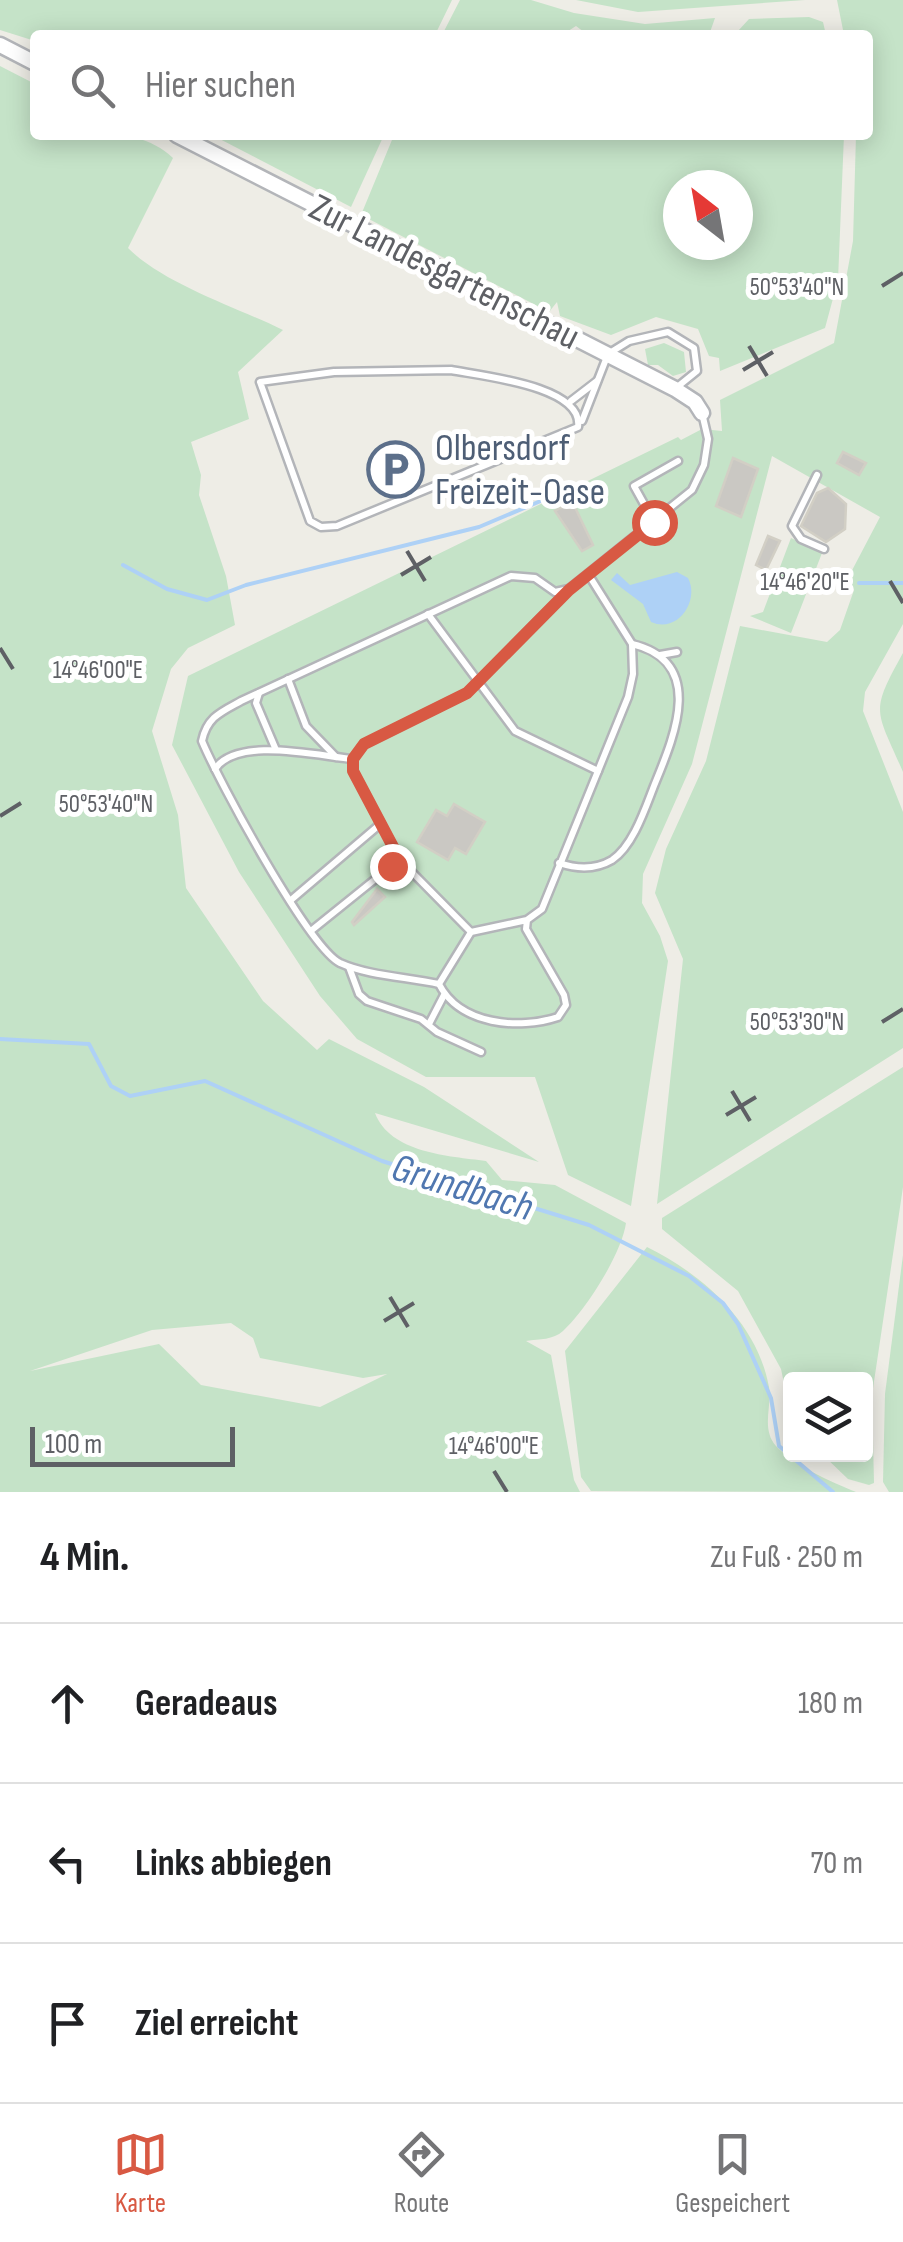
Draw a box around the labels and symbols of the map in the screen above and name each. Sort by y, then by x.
north arrow [663,170,753,260]
street label: Zur Landesgartenschau [302,185,587,360]
text: 50°53'40"N [750,272,844,303]
place label: Olbersdorf Freizeit-Oase [435,426,605,515]
parking icon: Olbersdorf Freizeit-Oase [366,439,426,499]
route start [632,500,678,546]
text: 14°46'20"E [760,567,850,598]
text: 14°46'00"E [53,655,143,686]
text: 50°53'40"N [59,789,153,820]
route end [370,844,416,890]
text: 50°53'30"N [750,1007,844,1038]
water label: Grundbach [386,1144,539,1232]
scale bar [30,1422,235,1466]
text: 14°46'00"E [449,1431,539,1462]

